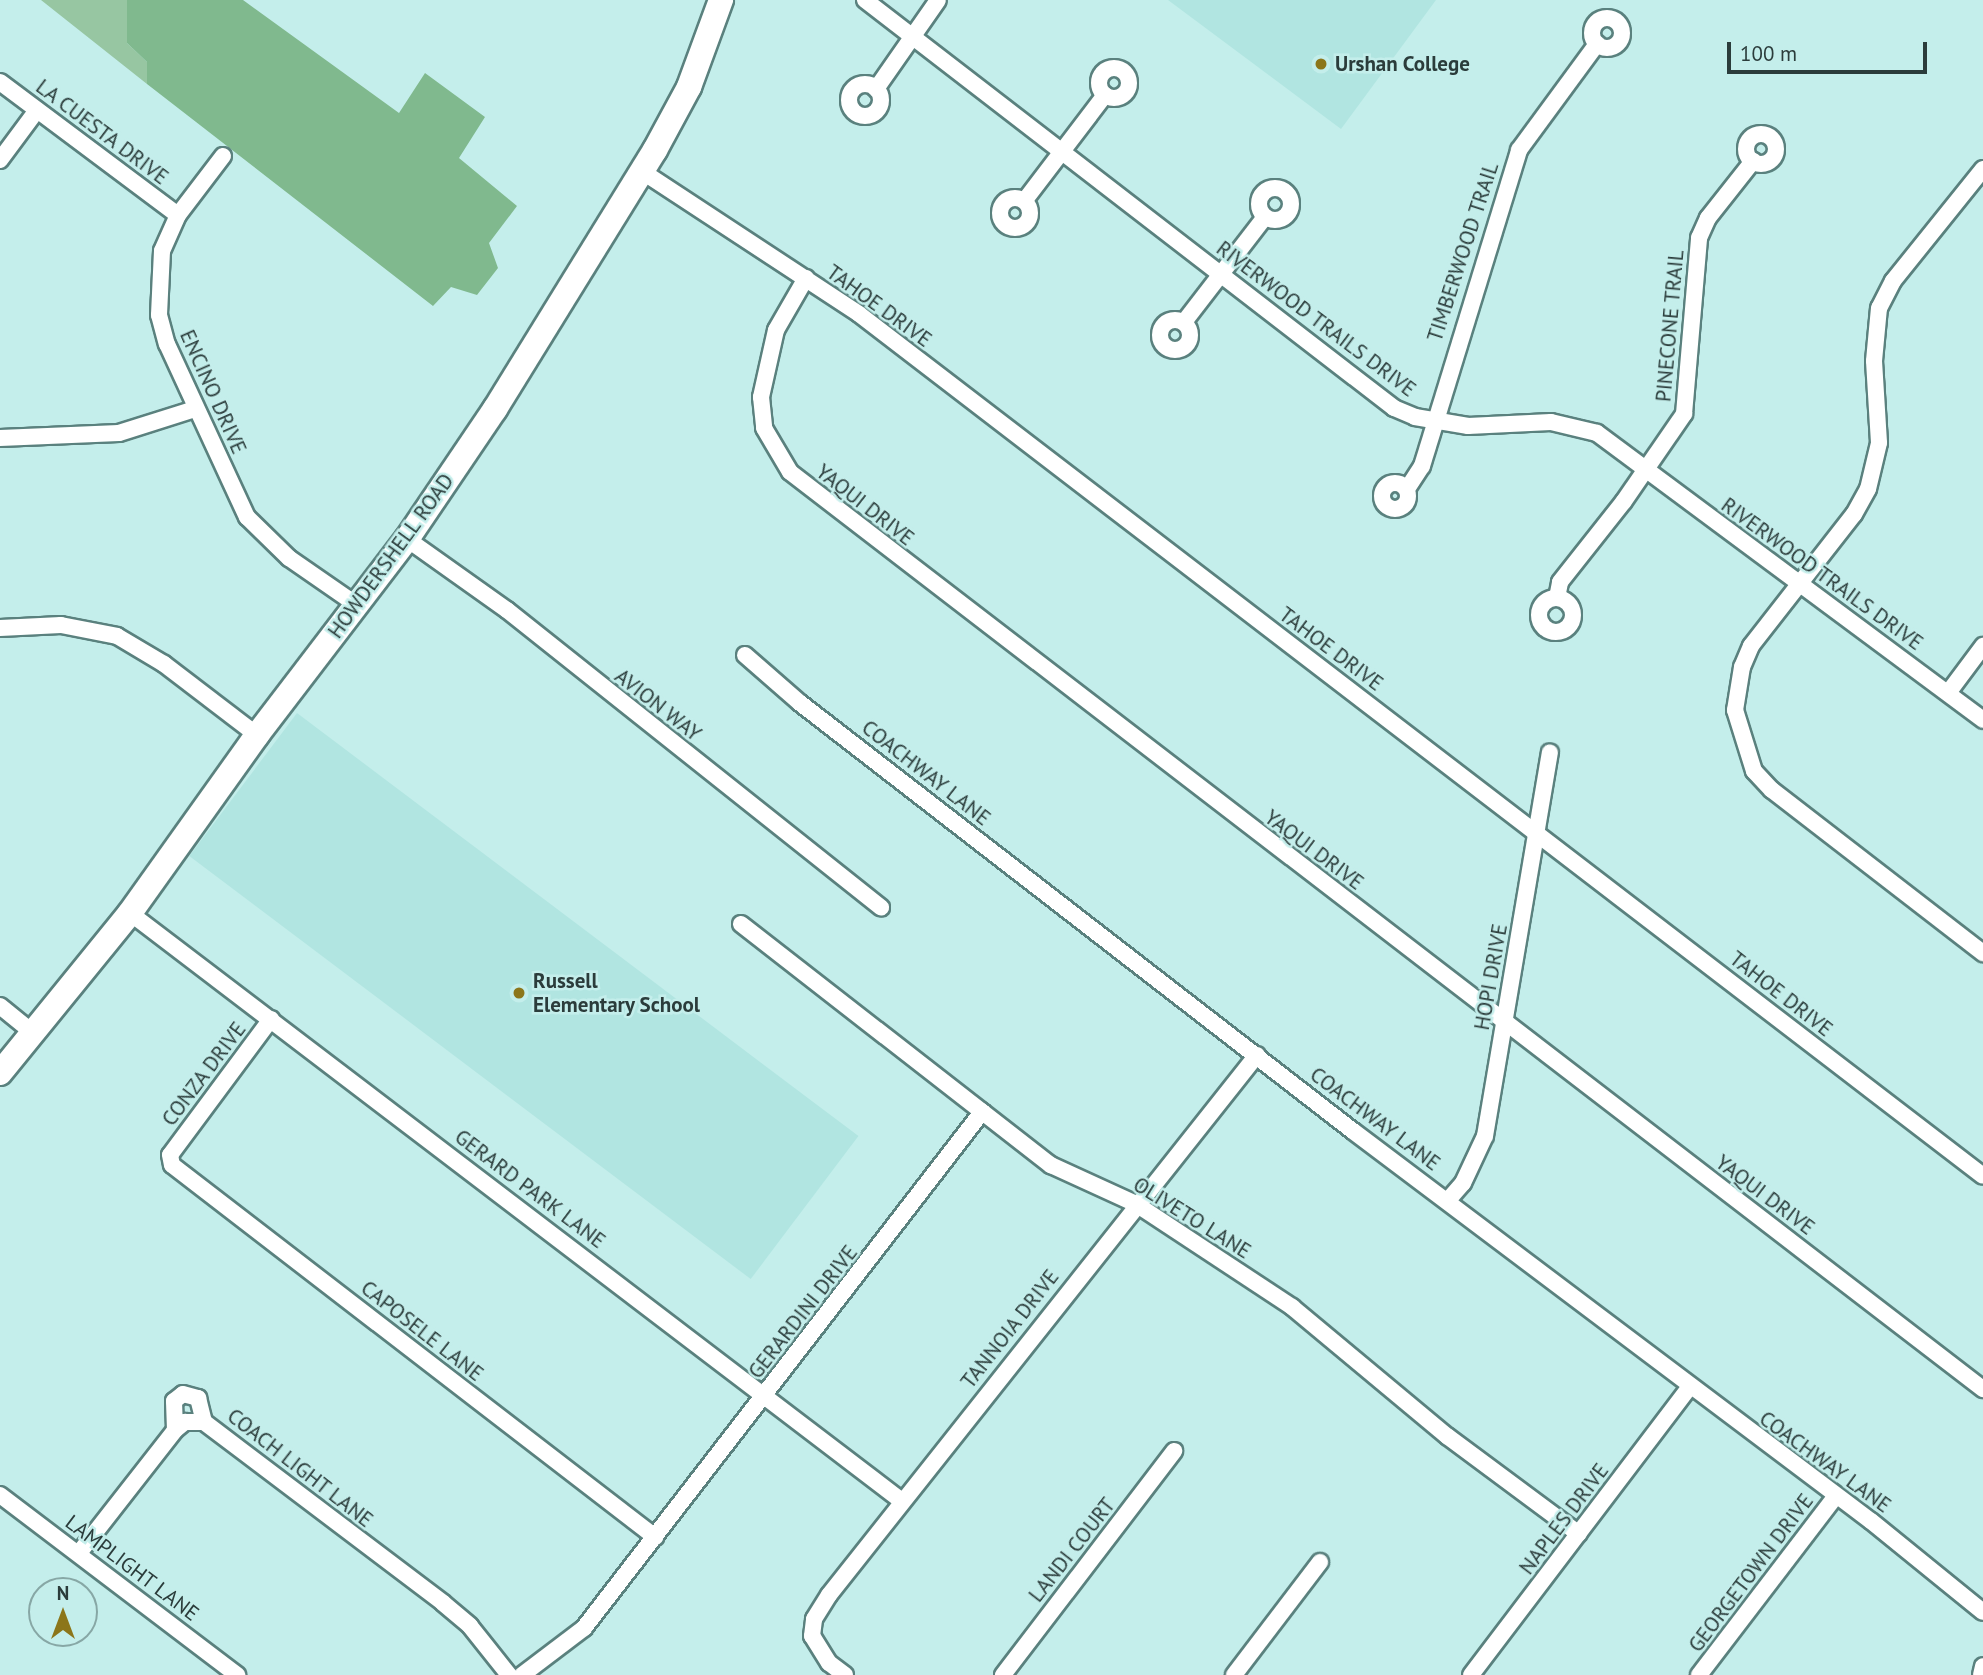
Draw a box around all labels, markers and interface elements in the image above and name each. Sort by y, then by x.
scale bar [1731,28,1930,72]
text: 100 m [1740,40,1797,67]
place label: Urshan College [1335,51,1470,77]
marker: Urshan College [1313,56,1329,72]
street label: LA CUESTA DRIVE [30,74,174,190]
street label: TIMBERWOOD TRAIL [1422,159,1504,345]
street label: RIVERWOOD TRAILS DRIVE [1211,236,1421,402]
street label: PINECONE TRAIL [1651,249,1689,403]
street label: TAHOE DRIVE [822,260,936,352]
street label: ENCINO DRIVE [174,326,252,458]
street label: YAQUI DRIVE [811,459,919,551]
street label: HOWDERSHELL ROAD [323,468,459,644]
street label: RIVERWOOD TRAILS DRIVE [1716,492,1928,656]
street label: TAHOE DRIVE [1274,602,1388,696]
street label: AVION WAY [610,663,706,747]
street label: COACHWAY LANE [856,715,996,831]
street label: YAQUI DRIVE [1260,805,1368,895]
street label: HOPI DRIVE [1469,922,1513,1032]
street label: TAHOE DRIVE [1725,946,1837,1042]
place label: Russell Elementary School [533,968,701,1018]
marker: Russell Elementary School [511,985,527,1001]
street label: CONZA DRIVE [157,1017,251,1131]
street label: COACHWAY LANE [1305,1062,1445,1176]
street label: GERARD PARK LANE [450,1124,610,1254]
street label: YAQUI DRIVE [1711,1150,1819,1240]
street label: OLIVETO LANE [1129,1172,1255,1264]
street label: GERARDINI DRIVE [743,1240,863,1384]
street label: TANNOIA DRIVE [956,1264,1064,1394]
street label: CAPOSELE LANE [356,1275,488,1387]
street label: COACH LIGHT LANE [222,1403,378,1533]
street label: COACHWAY LANE [1754,1406,1896,1518]
street label: NAPLES DRIVE [1514,1458,1614,1580]
street label: GEORGETOWN DRIVE [1683,1489,1819,1657]
street label: LANDI COURT [1024,1493,1120,1607]
street label: LAMPLIGHT LANE [60,1509,204,1627]
north arrow [28,1577,98,1647]

